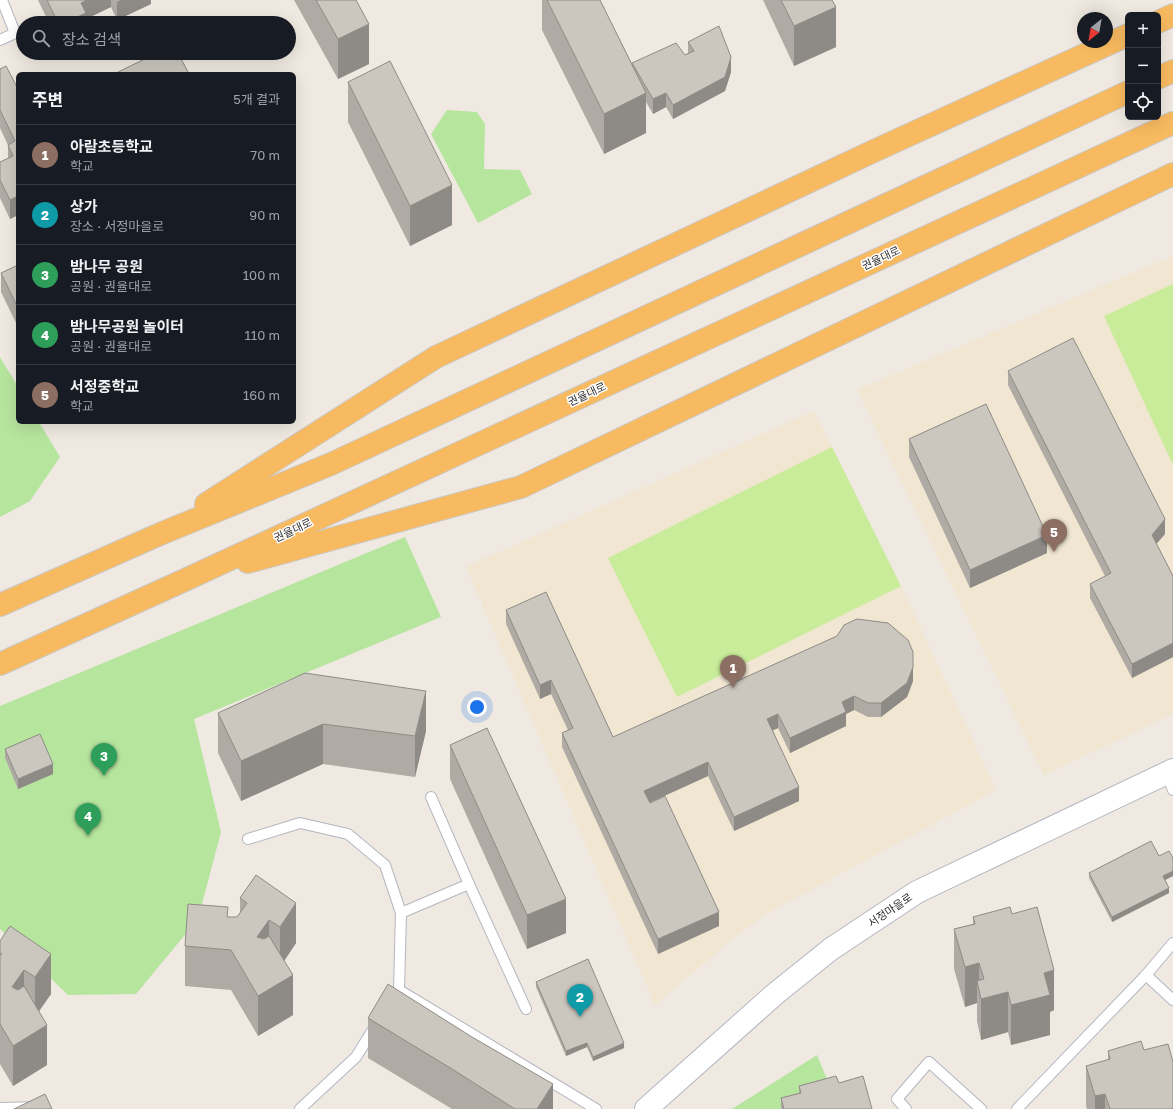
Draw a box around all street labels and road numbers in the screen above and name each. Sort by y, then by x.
street label: 권율대로 [860,243,902,272]
street label: 권율대로 [566,379,608,408]
street label: 권율대로 [272,515,314,544]
street label: 서정마을로 [865,890,914,929]

